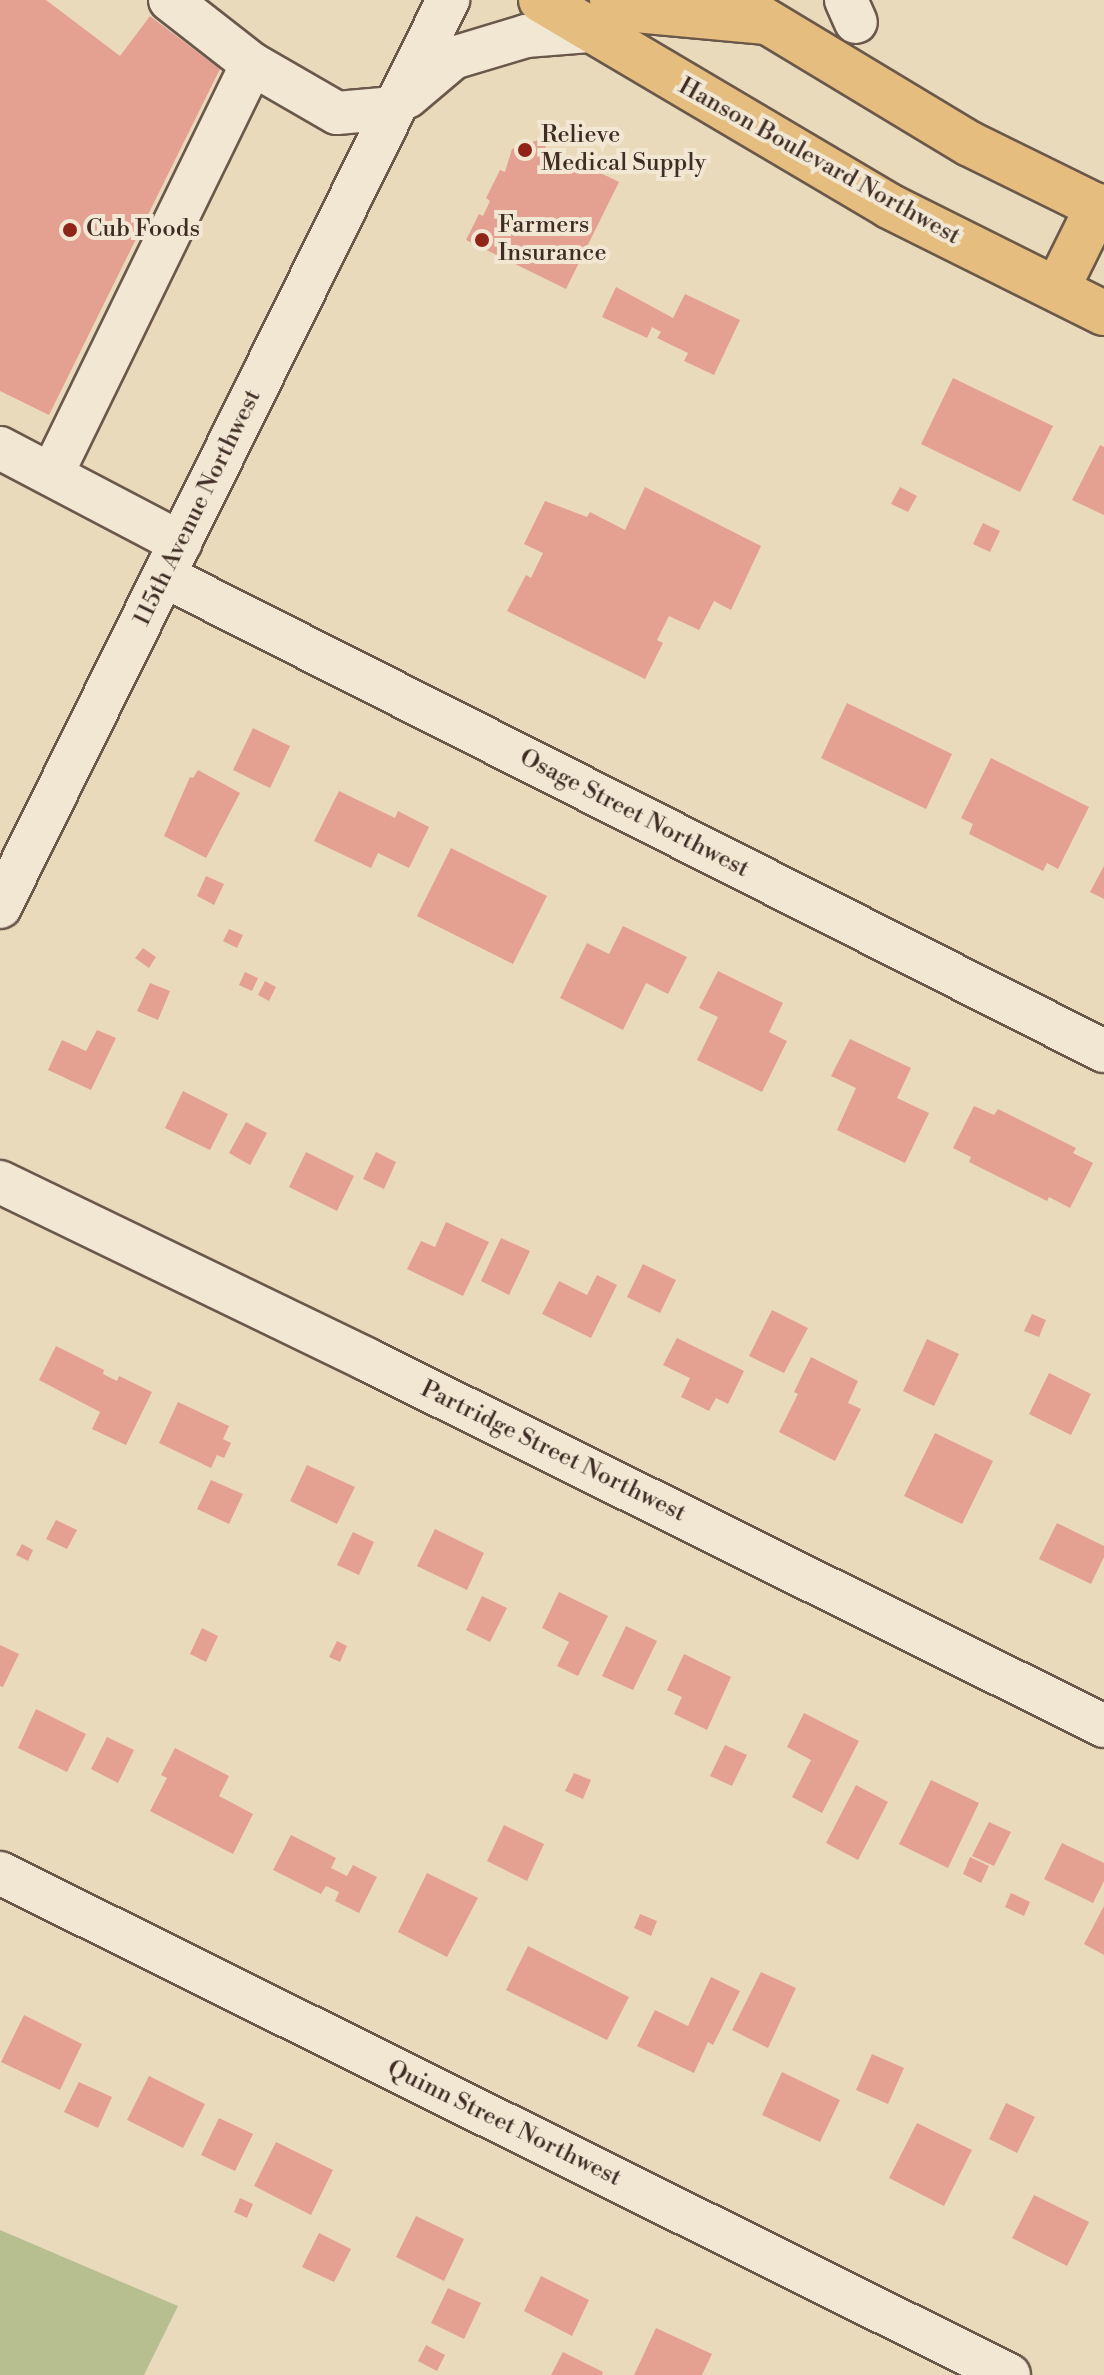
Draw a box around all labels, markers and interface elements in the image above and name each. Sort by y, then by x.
street label: Hanson Boulevard Northwest [673,72,965,252]
place label: Relieve Medical Supply [541,122,706,178]
marker: Relieve Medical Supply [516,141,534,159]
place label: Farmers Insurance [498,212,607,268]
place label: Cub Foods [86,216,200,244]
marker: Cub Foods [61,221,79,239]
marker: Farmers Insurance [473,231,491,249]
street label: 115th Avenue Northwest [128,385,268,631]
street label: Osage Street Northwest [515,744,753,884]
street label: Partridge Street Northwest [416,1375,690,1529]
street label: Quinn Street Northwest [382,2055,626,2193]

